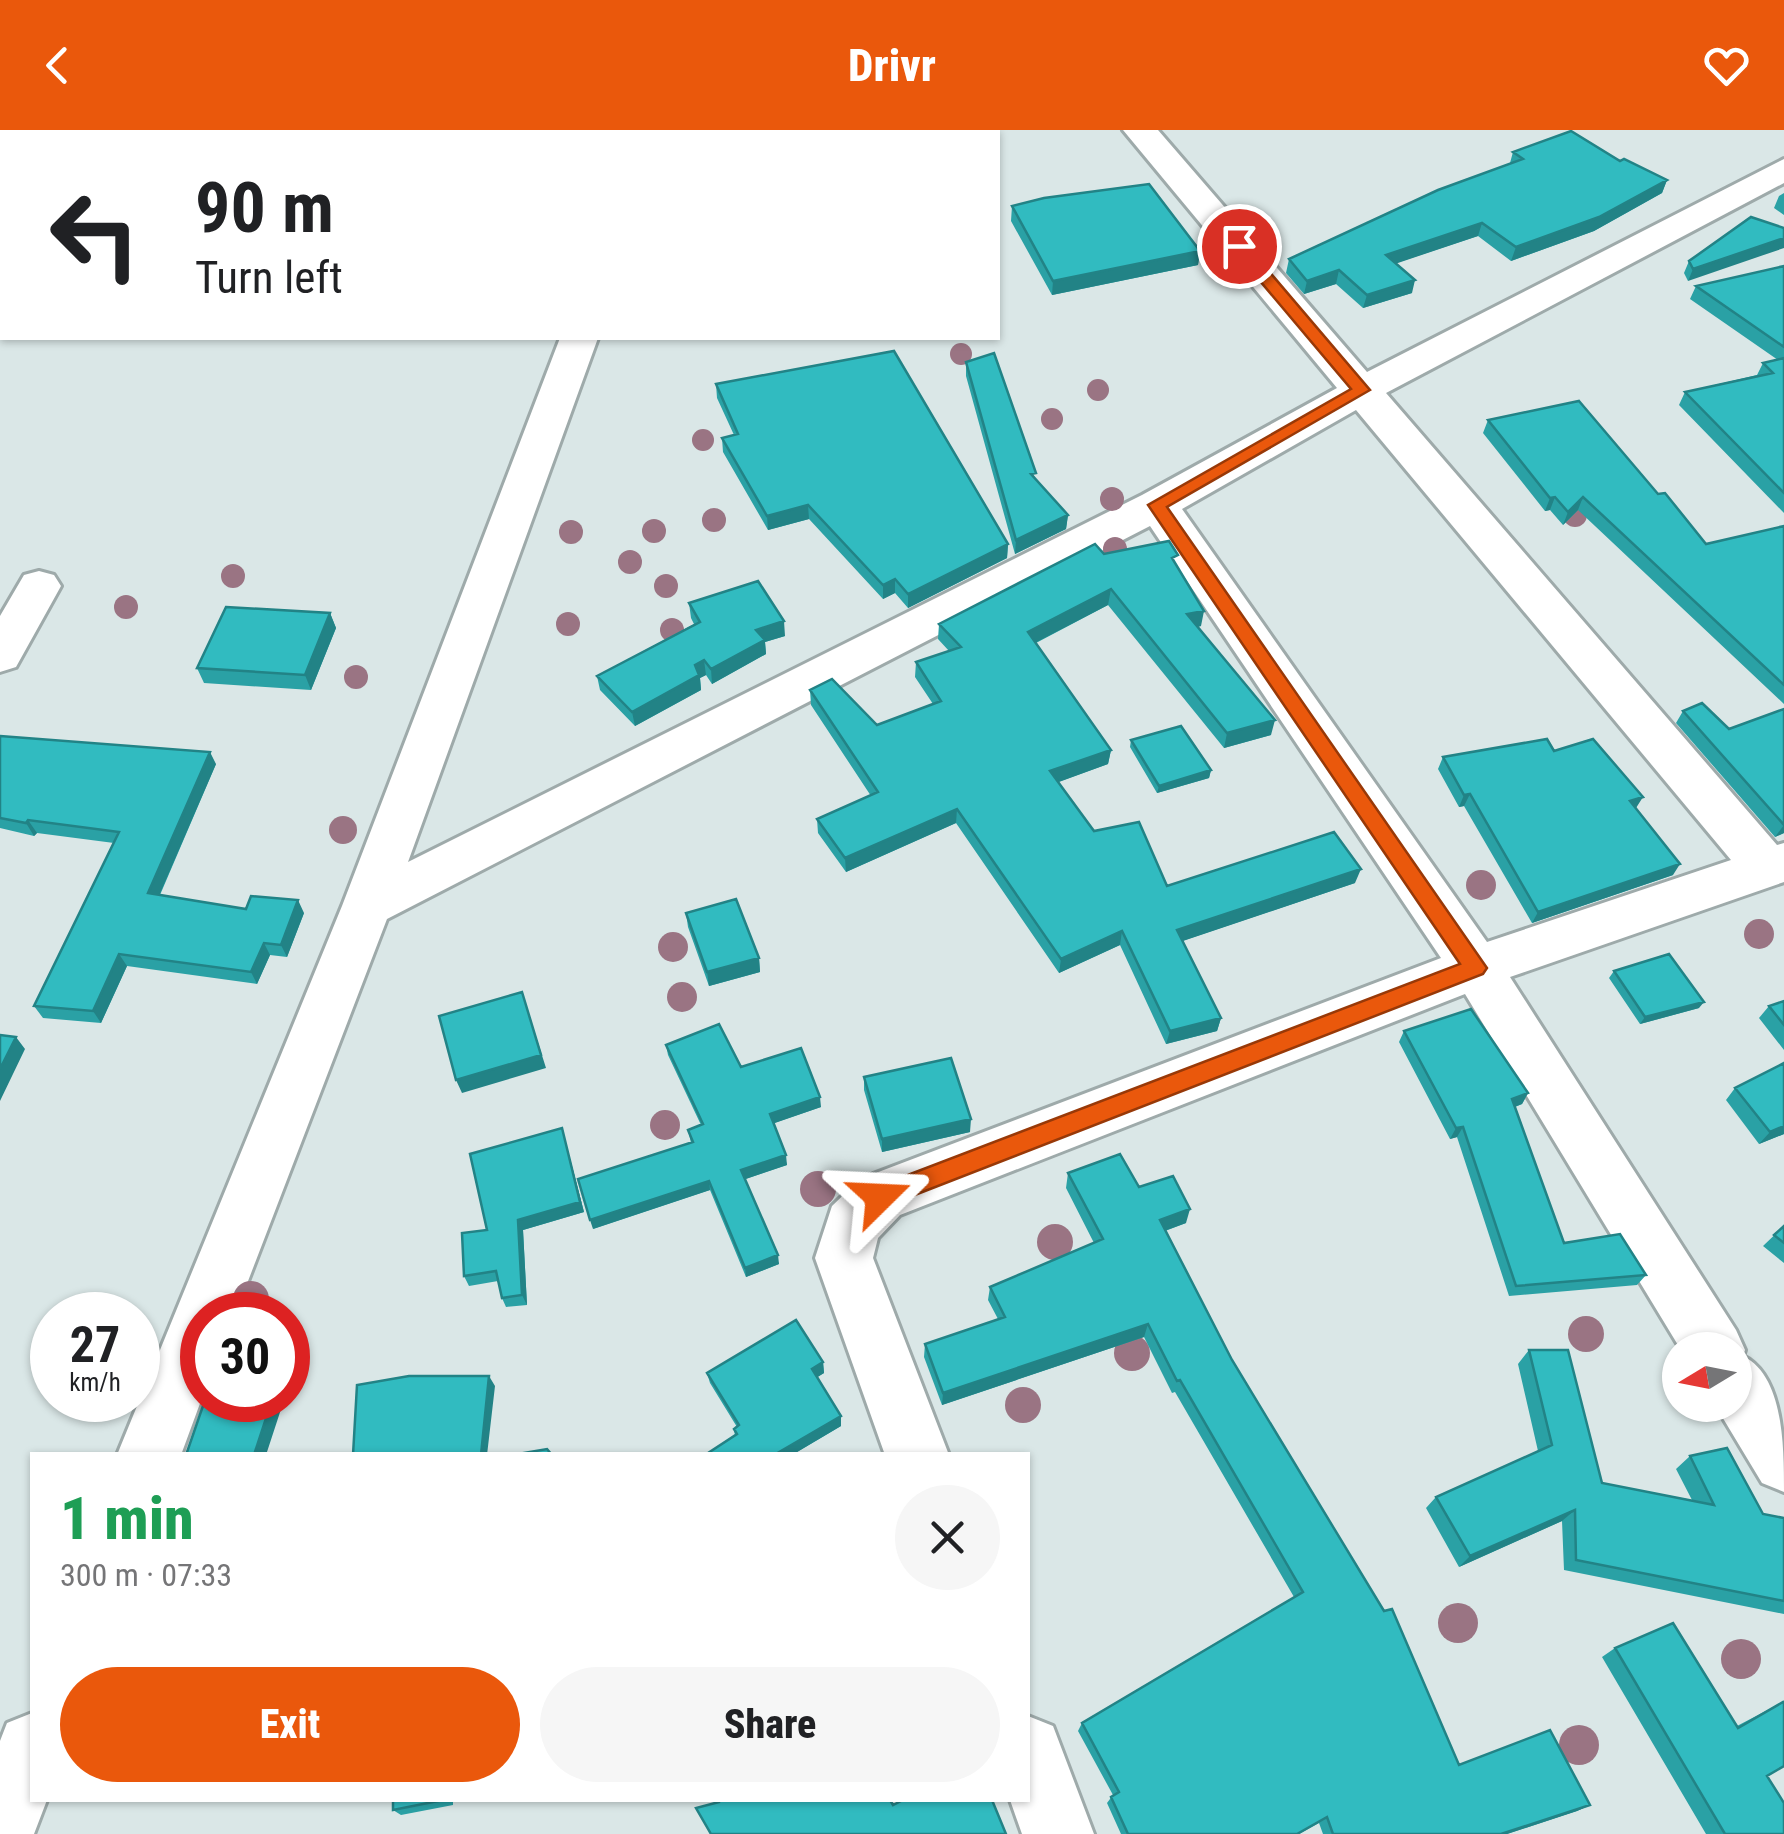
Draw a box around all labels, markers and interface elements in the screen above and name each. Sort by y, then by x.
icon: back [30,38,85,93]
icon: heart [1699,38,1754,93]
text: Drivr [848,39,936,92]
text: 90 m [195,167,334,249]
icon: left [30,170,160,300]
pin [1197,204,1282,289]
icon: arrive [1212,219,1267,274]
text: Turn left [195,251,343,304]
position arrow [828,1145,932,1249]
speed limit sign: 30 [180,1292,310,1422]
text: 27 [70,1316,120,1374]
north arrow [1662,1332,1752,1422]
map controls [1662,1332,1752,1422]
text: km/h [69,1368,121,1397]
text: 1 min [60,1483,194,1554]
button: close [895,1485,1000,1590]
text: 300 m · 07:33 [60,1556,232,1594]
button: Exit [60,1667,520,1782]
button: Share [540,1667,1000,1782]

